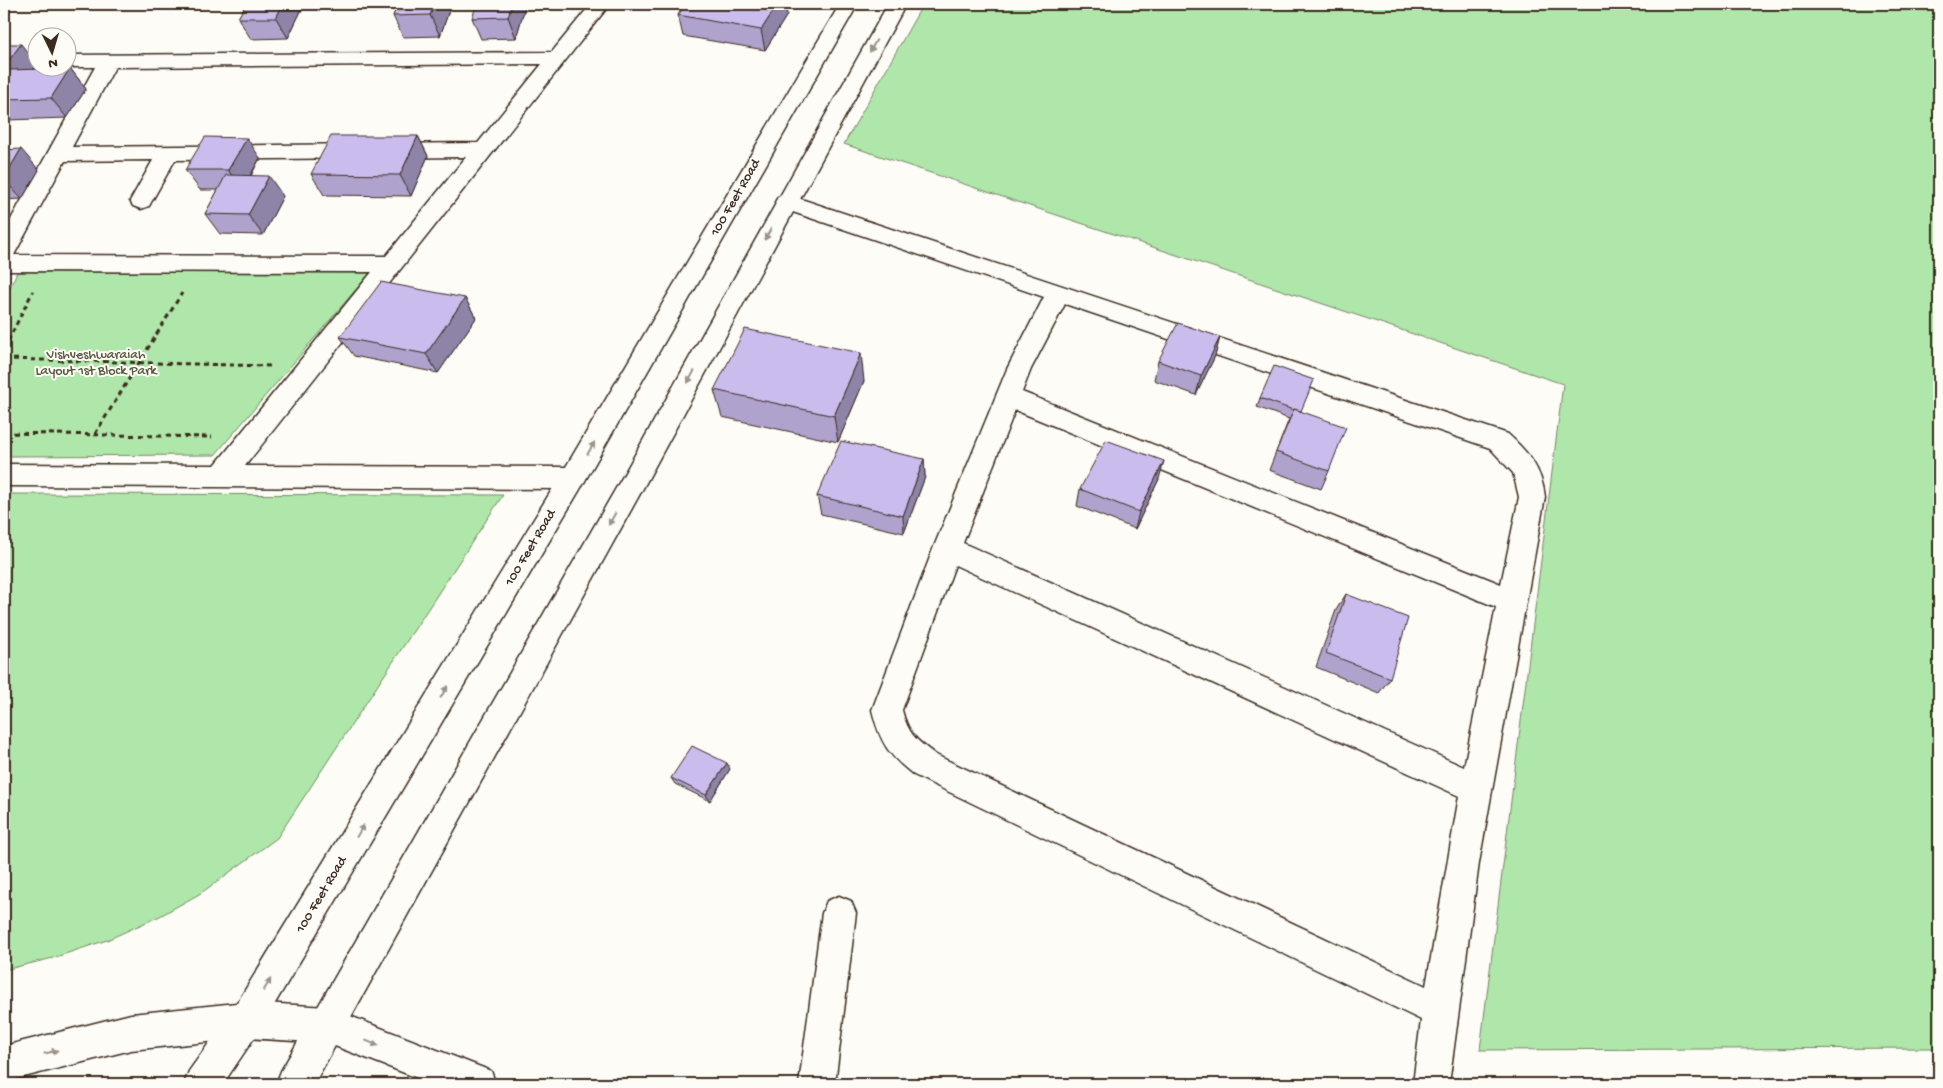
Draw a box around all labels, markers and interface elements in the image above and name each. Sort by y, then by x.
north arrow [28,28,78,78]
one-way arrow [869,39,877,54]
text: N [48,54,58,71]
street label: 100 Feet Road [707,155,766,240]
one-way arrow [764,228,773,241]
park label: Vishveshwaraiah Layout 1st Block Park [35,347,158,380]
one-way arrow [686,370,695,384]
one-way arrow [586,441,595,454]
street label: 100 Feet Road [501,505,561,590]
one-way arrow [608,512,616,527]
one-way arrow [440,686,449,699]
one-way arrow [356,825,365,838]
street label: 100 Feet Road [292,852,352,937]
one-way arrow [263,979,272,992]
one-way arrow [365,1040,379,1048]
one-way arrow [44,1048,59,1056]

